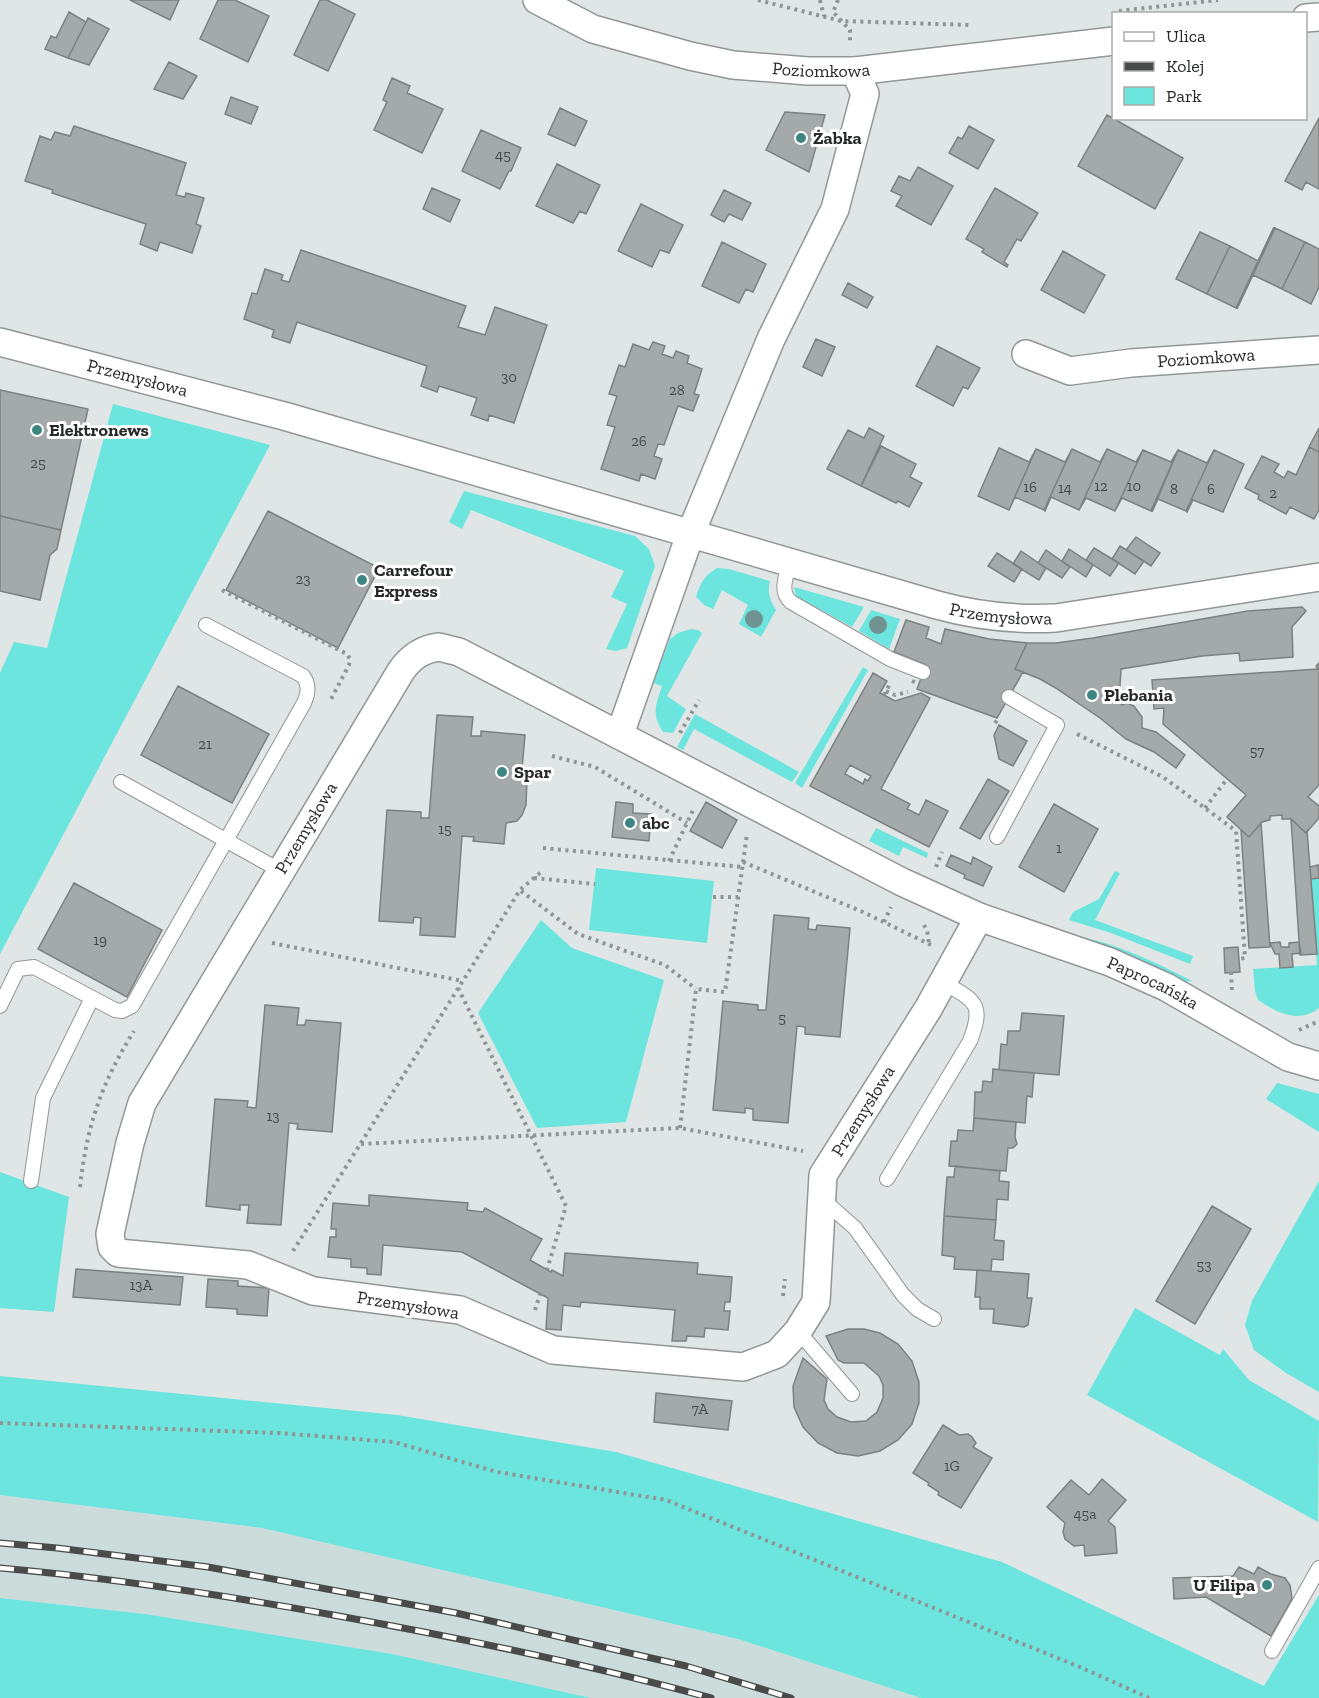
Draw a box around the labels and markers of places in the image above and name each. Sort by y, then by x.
place label: Żabka [813,127,862,149]
marker: Żabka [794,131,808,145]
place label: Elektronews [49,419,149,441]
marker: Elektronews [30,423,44,437]
place label: Carrefour Express [374,559,453,602]
marker: Carrefour Express [355,573,369,587]
place label: Plebania [1104,684,1173,706]
marker: Plebania [1085,688,1099,702]
place label: Spar [514,761,551,783]
marker: Spar [495,765,509,779]
place label: abc [642,812,670,834]
marker: abc [623,816,637,830]
place label: U Filipa [1193,1574,1255,1596]
marker: U Filipa [1260,1578,1274,1592]

